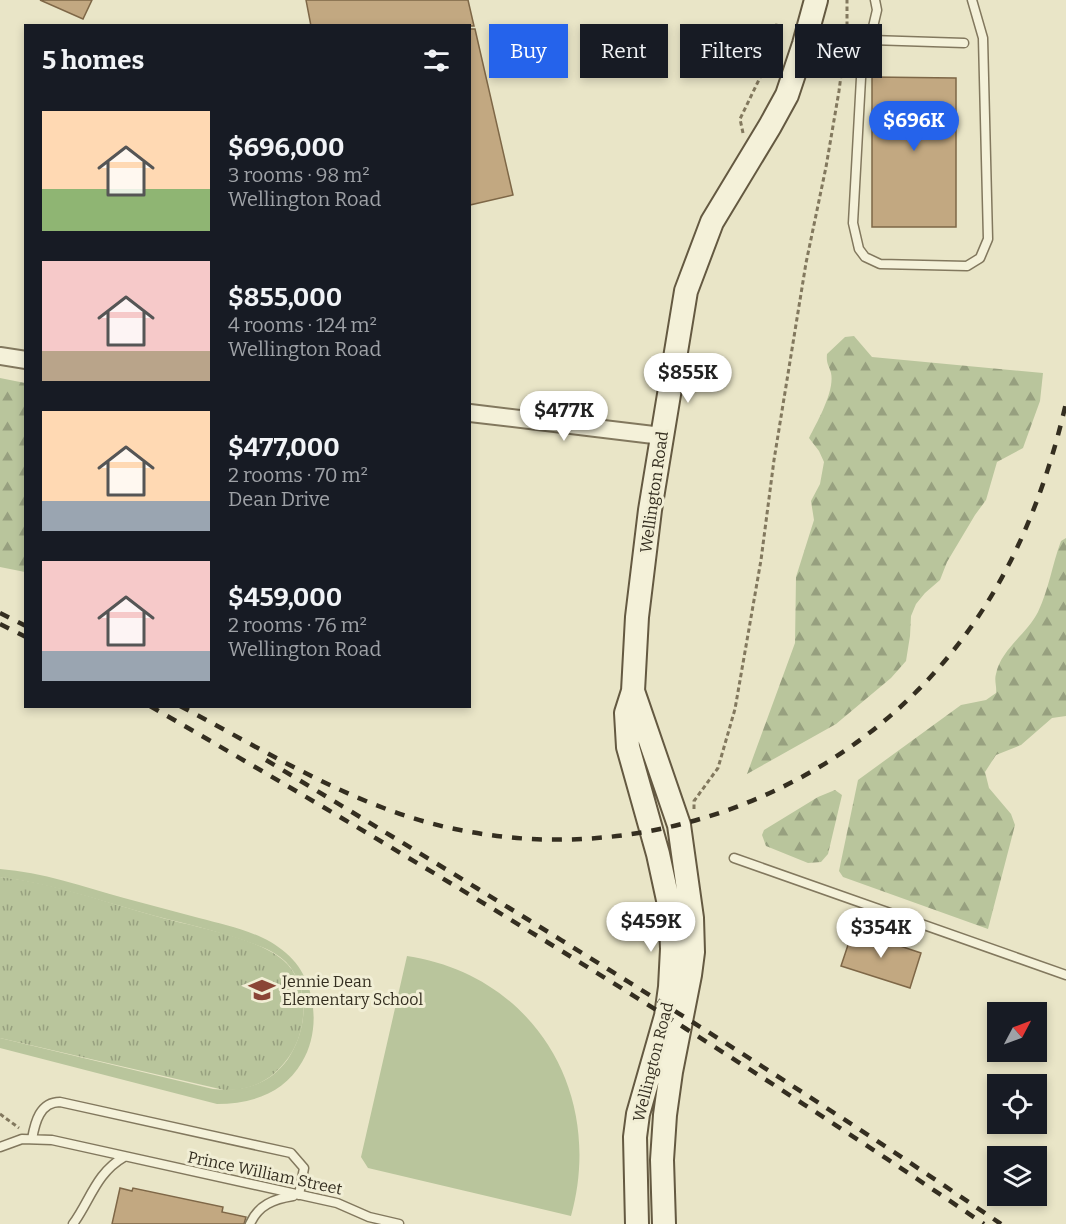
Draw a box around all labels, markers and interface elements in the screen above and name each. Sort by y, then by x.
chip: Buy [489,24,568,78]
chip: Rent [580,24,668,78]
chip: Filters [680,24,783,78]
chip: New [795,24,882,78]
icon: filters [420,44,453,77]
text: 5 homes [42,45,144,76]
pin: $696K [872,101,956,152]
text: $696K [883,108,945,132]
text: $696,000 [228,132,345,163]
icon: home [90,135,162,207]
text: 3 rooms · 98 m² [228,163,370,187]
text: Wellington Road [228,187,381,211]
text: $855,000 [228,282,342,313]
icon: home [90,285,162,357]
text: 4 rooms · 124 m² [228,313,377,337]
text: Wellington Road [228,337,381,361]
pin: $855K [646,353,730,404]
text: $855K [658,360,718,384]
pin: $477K [522,391,606,442]
text: $477K [534,398,594,422]
street label: Wellington Road [636,429,672,554]
text: $477,000 [228,432,340,463]
icon: home [90,435,162,507]
text: 2 rooms · 70 m² [228,463,368,487]
text: Dean Drive [228,487,330,511]
text: $459,000 [228,582,342,613]
icon: home [90,585,162,657]
text: 2 rooms · 76 m² [228,613,367,637]
text: Wellington Road [228,637,381,661]
pin: $459K [609,902,693,953]
pin: $354K [839,908,923,959]
text: $459K [620,909,682,933]
text: $354K [850,915,912,939]
place label: Jennie Dean Elementary School [281,972,423,1009]
school or university icon: Jennie Dean Elementary School [247,975,277,1005]
street label: Wellington Road [629,1000,677,1124]
north arrow [987,1002,1047,1062]
map controls [987,1002,1047,1206]
button: locate [987,1074,1047,1134]
button: layers [987,1146,1047,1206]
street label: Prince William Street [186,1147,344,1199]

